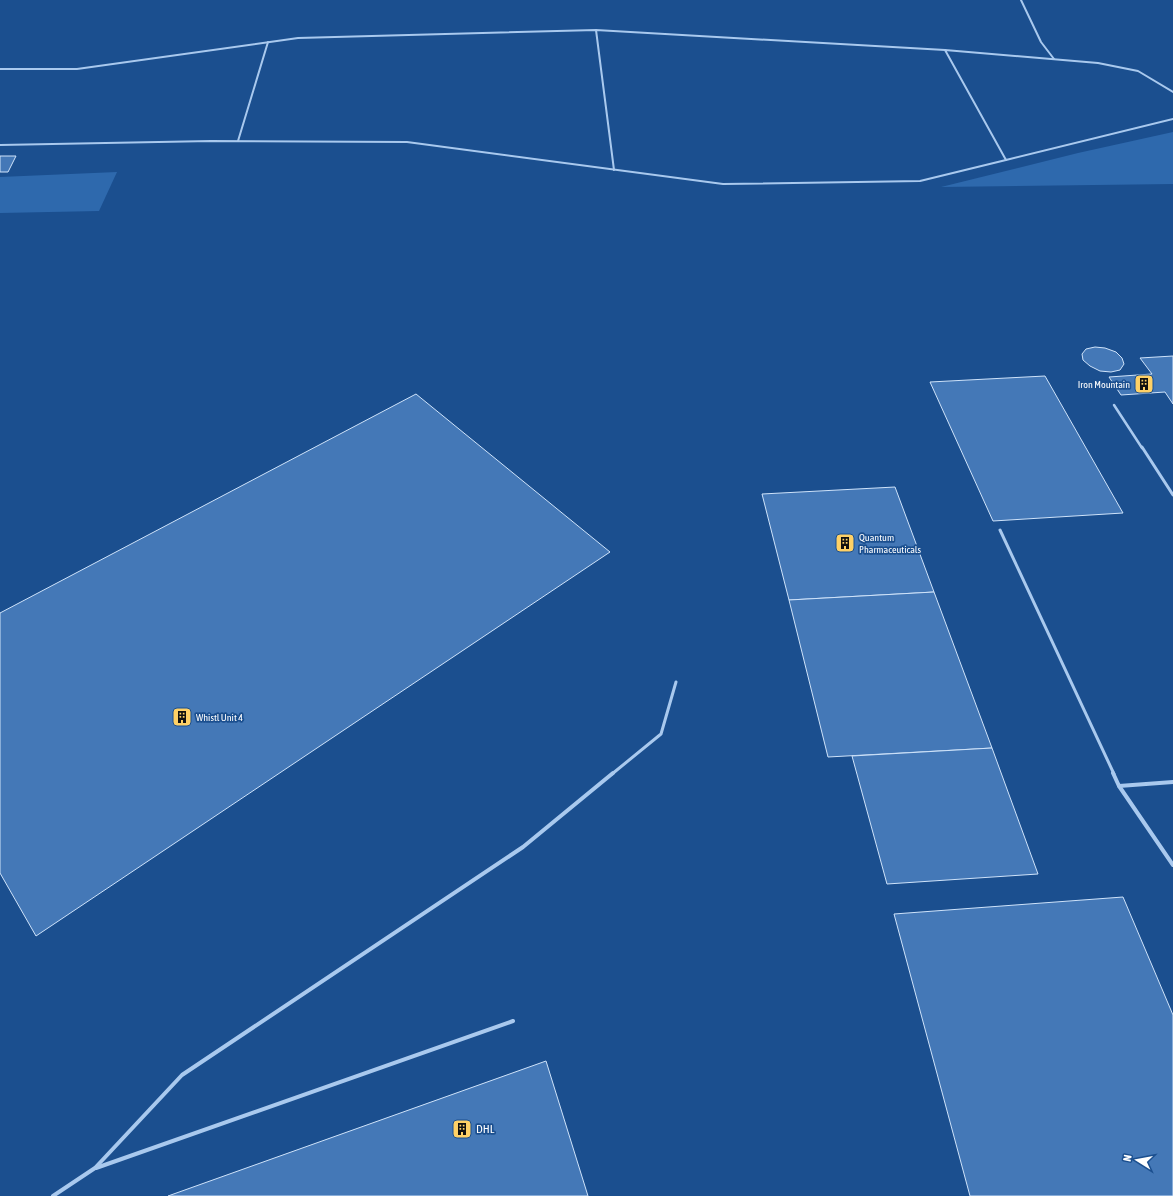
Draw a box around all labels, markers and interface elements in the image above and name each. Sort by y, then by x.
building icon: Iron Mountain [1133,373,1155,395]
place label: Iron Mountain [1078,379,1130,390]
building icon: Quantum Pharmaceuticals [834,532,856,554]
place label: Quantum Pharmaceuticals [859,532,921,555]
building icon: Whistl Unit 4 [171,706,193,728]
place label: Whistl Unit 4 [196,712,243,723]
building icon: DHL [451,1118,473,1140]
place label: DHL [476,1122,495,1136]
north arrow [1117,1140,1157,1180]
text: N [1121,1154,1134,1162]

